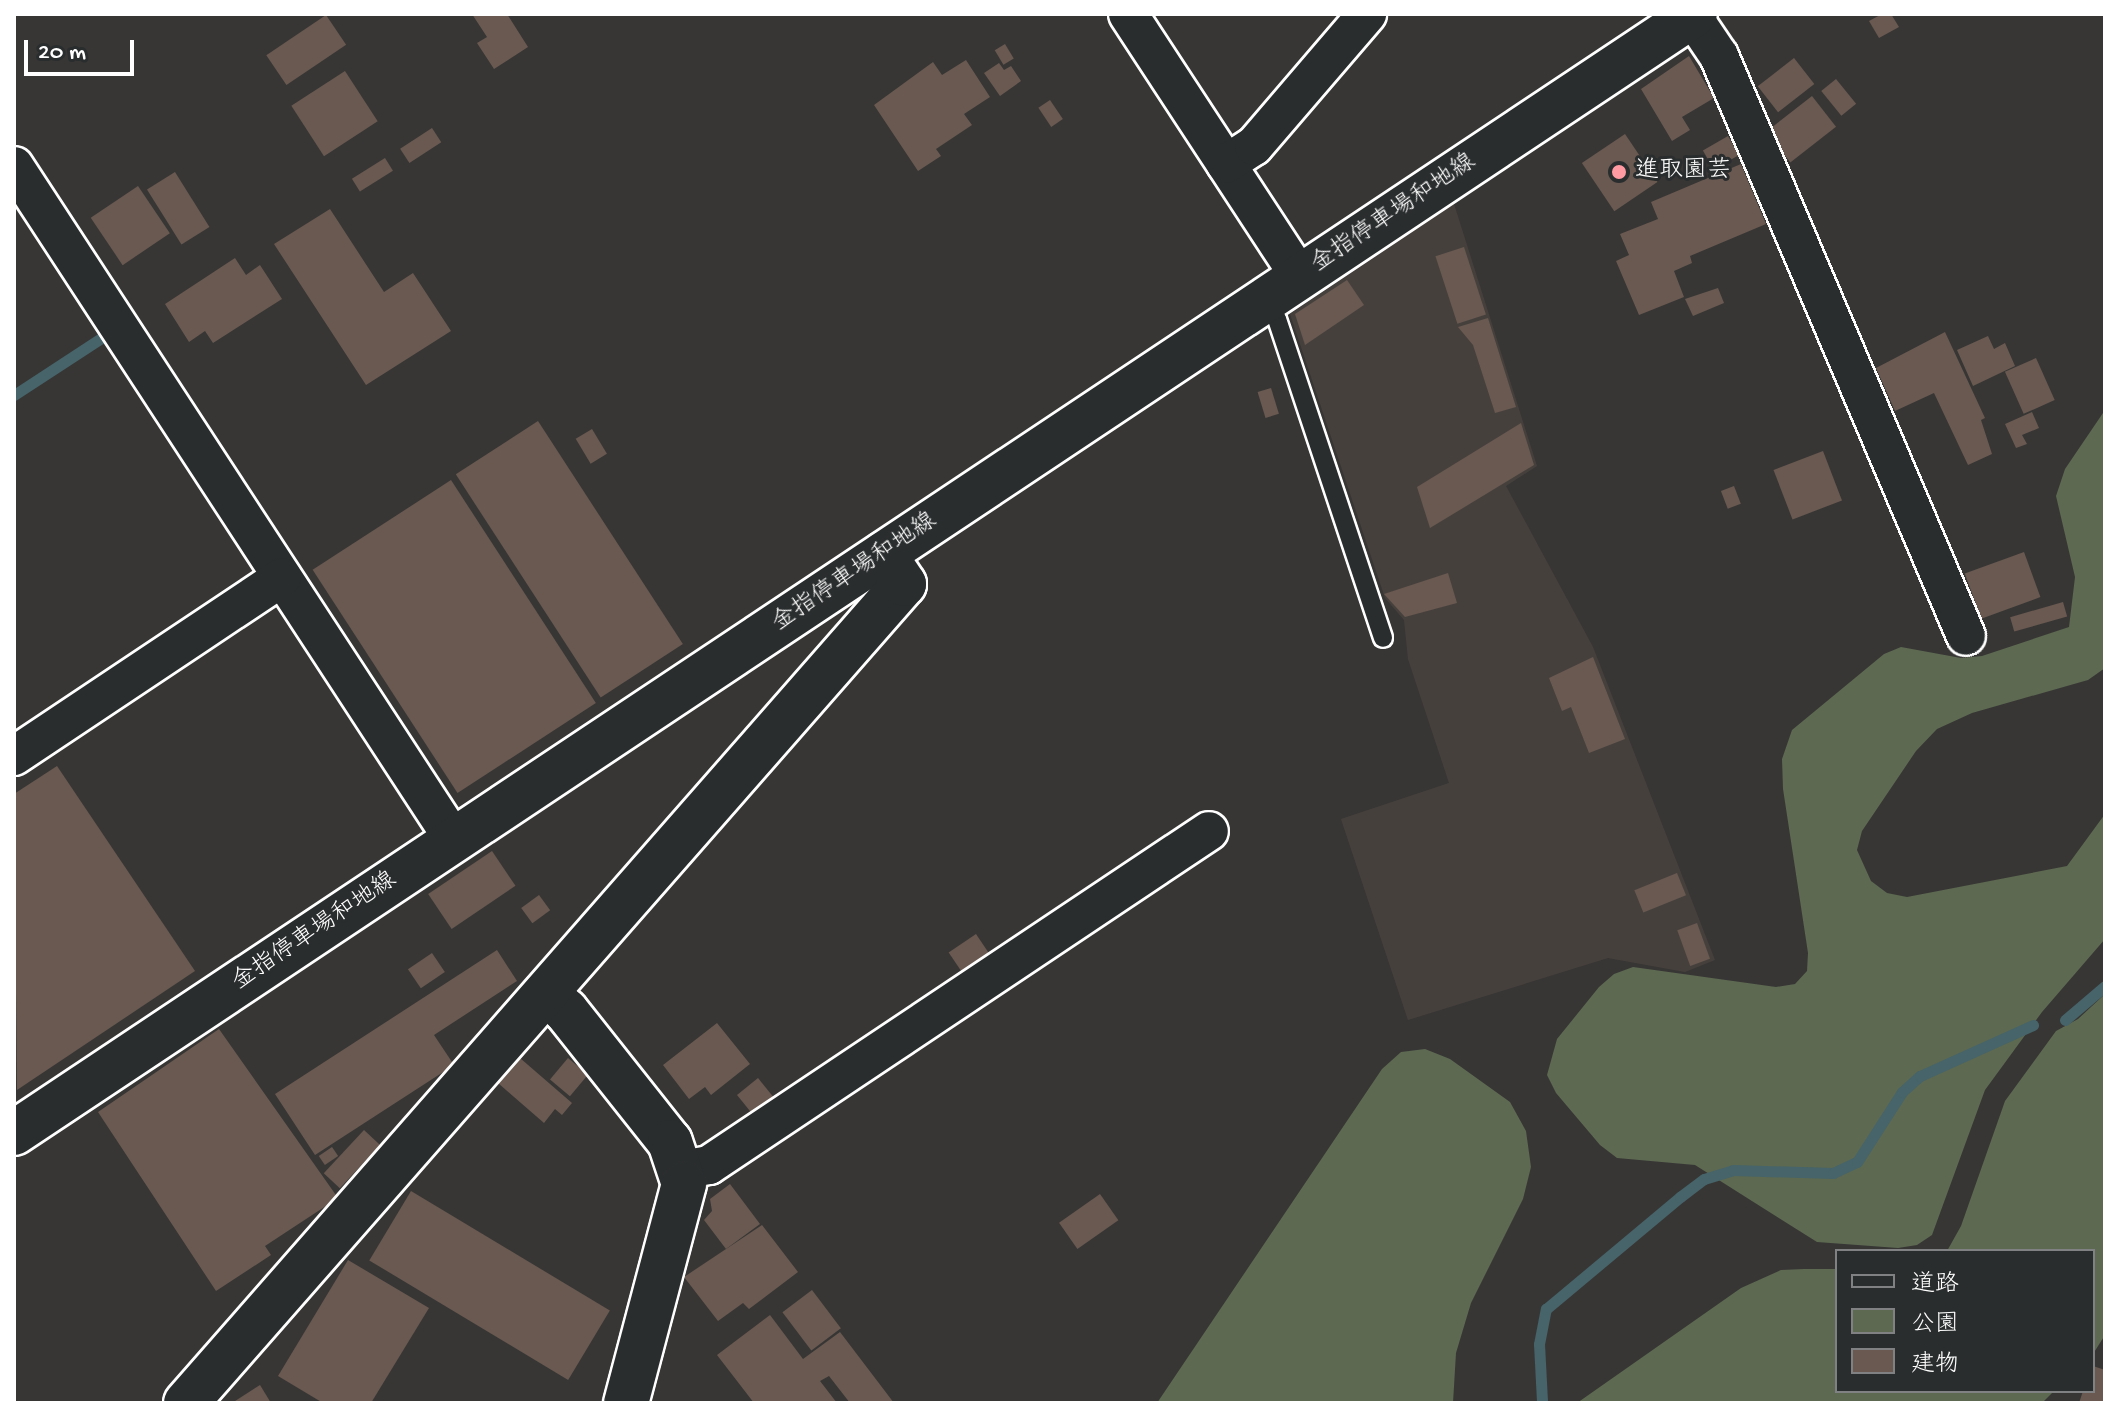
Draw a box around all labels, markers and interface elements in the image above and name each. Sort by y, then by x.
scale bar [28,24,138,74]
text: 20 m [38,39,86,68]
street label: 金指停車場和地線 [1306,148,1482,280]
place label: 進取園芸 [1635,158,1731,186]
marker: 進取園芸 [1610,163,1628,181]
street label: 金指停車場和地線 [767,507,943,639]
street label: 金指停車場和地線 [227,866,403,998]
legend [1835,1249,2095,1393]
text: 道路 [1911,1271,1959,1300]
text: 公園 [1911,1311,1959,1340]
text: 建物 [1911,1351,1959,1380]

